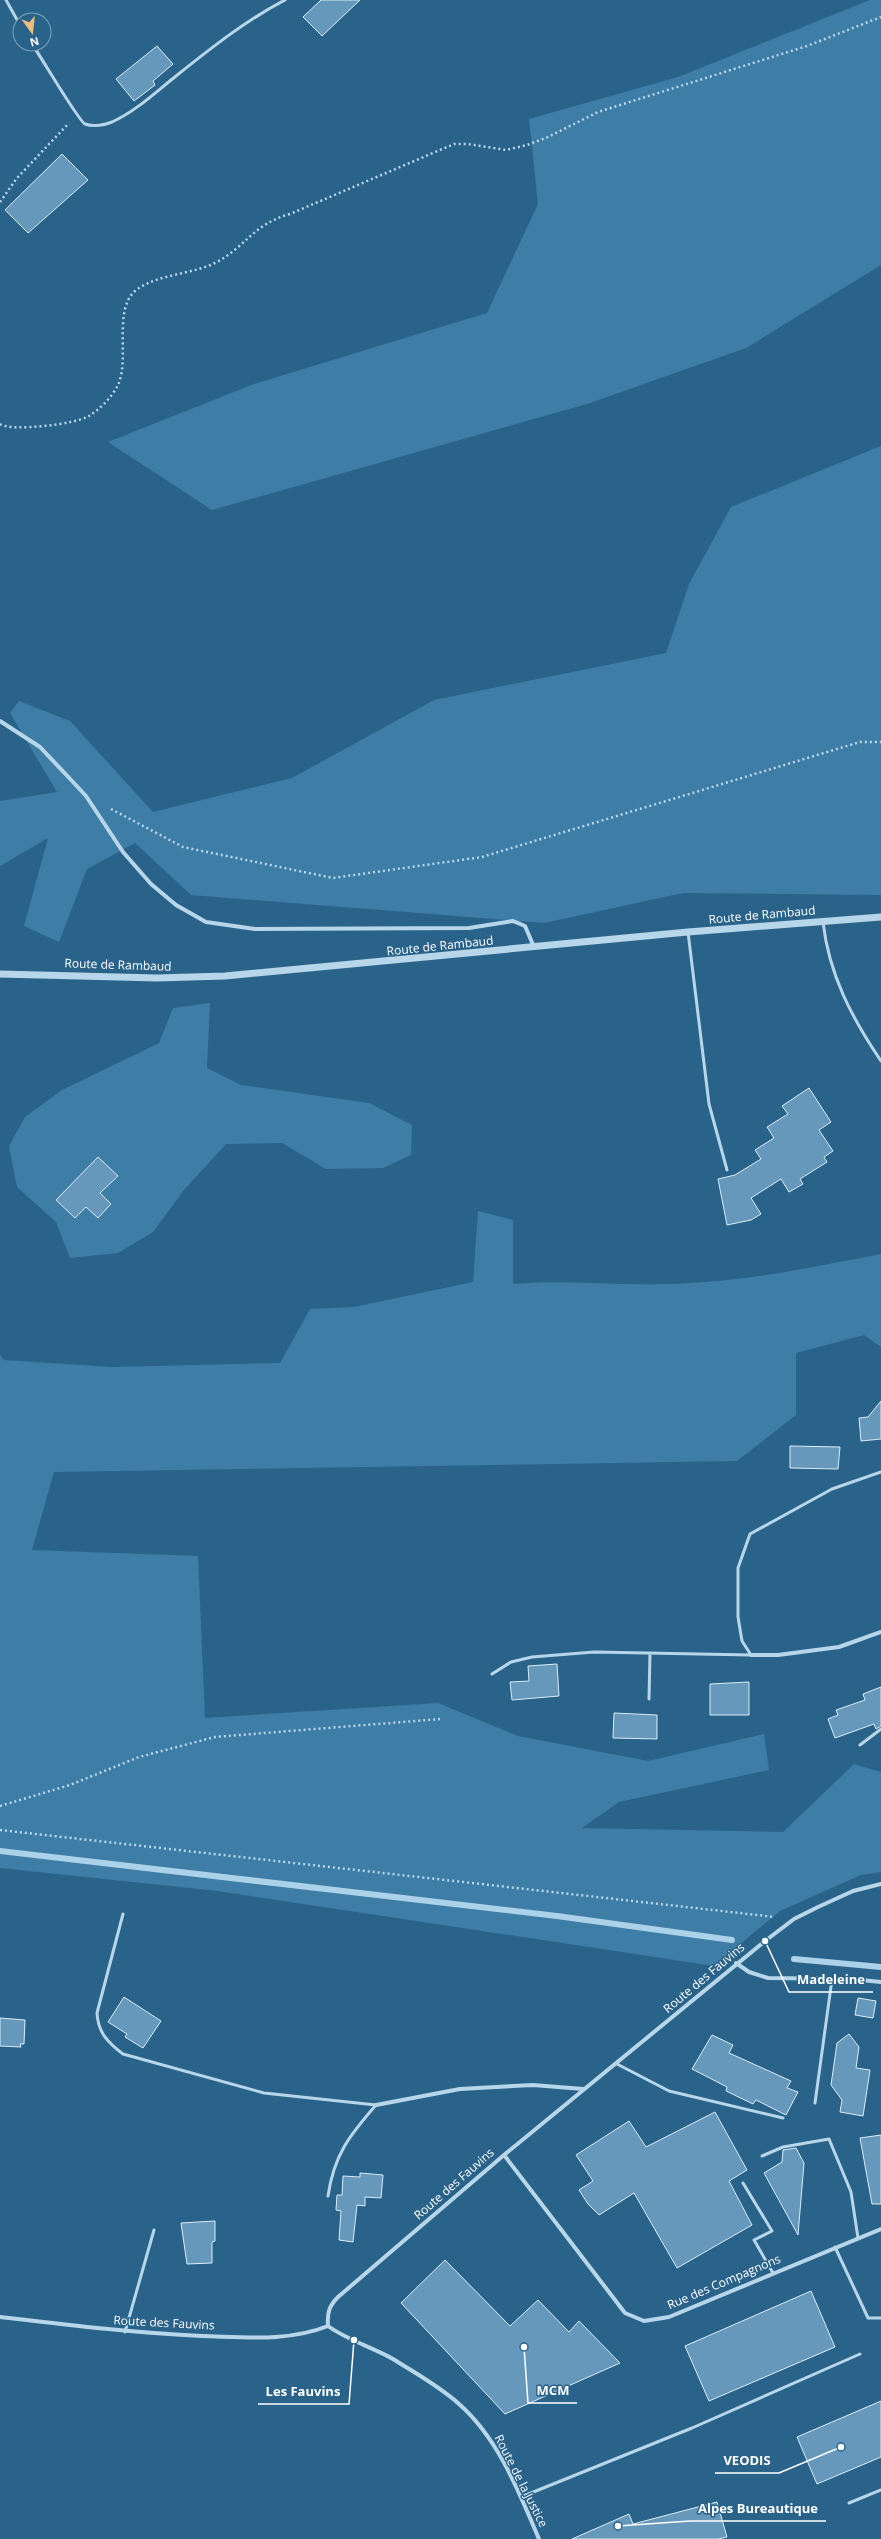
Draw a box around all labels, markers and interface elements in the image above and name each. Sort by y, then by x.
north arrow [12,12,52,52]
text: N [28,34,41,51]
street label: Route de Rambaud [708,901,816,928]
street label: Route de Rambaud [386,931,494,960]
street label: Route de Rambaud [64,954,172,975]
street label: Route des Fauvins [659,1938,748,2017]
callout: Madeleine [789,1967,873,1992]
text: Madeleine [797,1970,865,1988]
street label: Route des Fauvins [410,2144,498,2223]
street label: Rue des Compagnons [665,2250,783,2313]
street label: Route des Fauvins [113,2311,215,2334]
callout: MCM [528,2378,577,2403]
callout: Les Fauvins [258,2379,349,2404]
text: MCM [537,2381,569,2399]
text: Les Fauvins [266,2382,340,2400]
street label: Route de la Justice [491,2431,552,2530]
callout: VEODIS [715,2448,779,2473]
text: VEODIS [723,2451,771,2469]
callout: Alpes Bureautique [690,2496,826,2521]
text: Alpes Bureautique [698,2499,818,2517]

